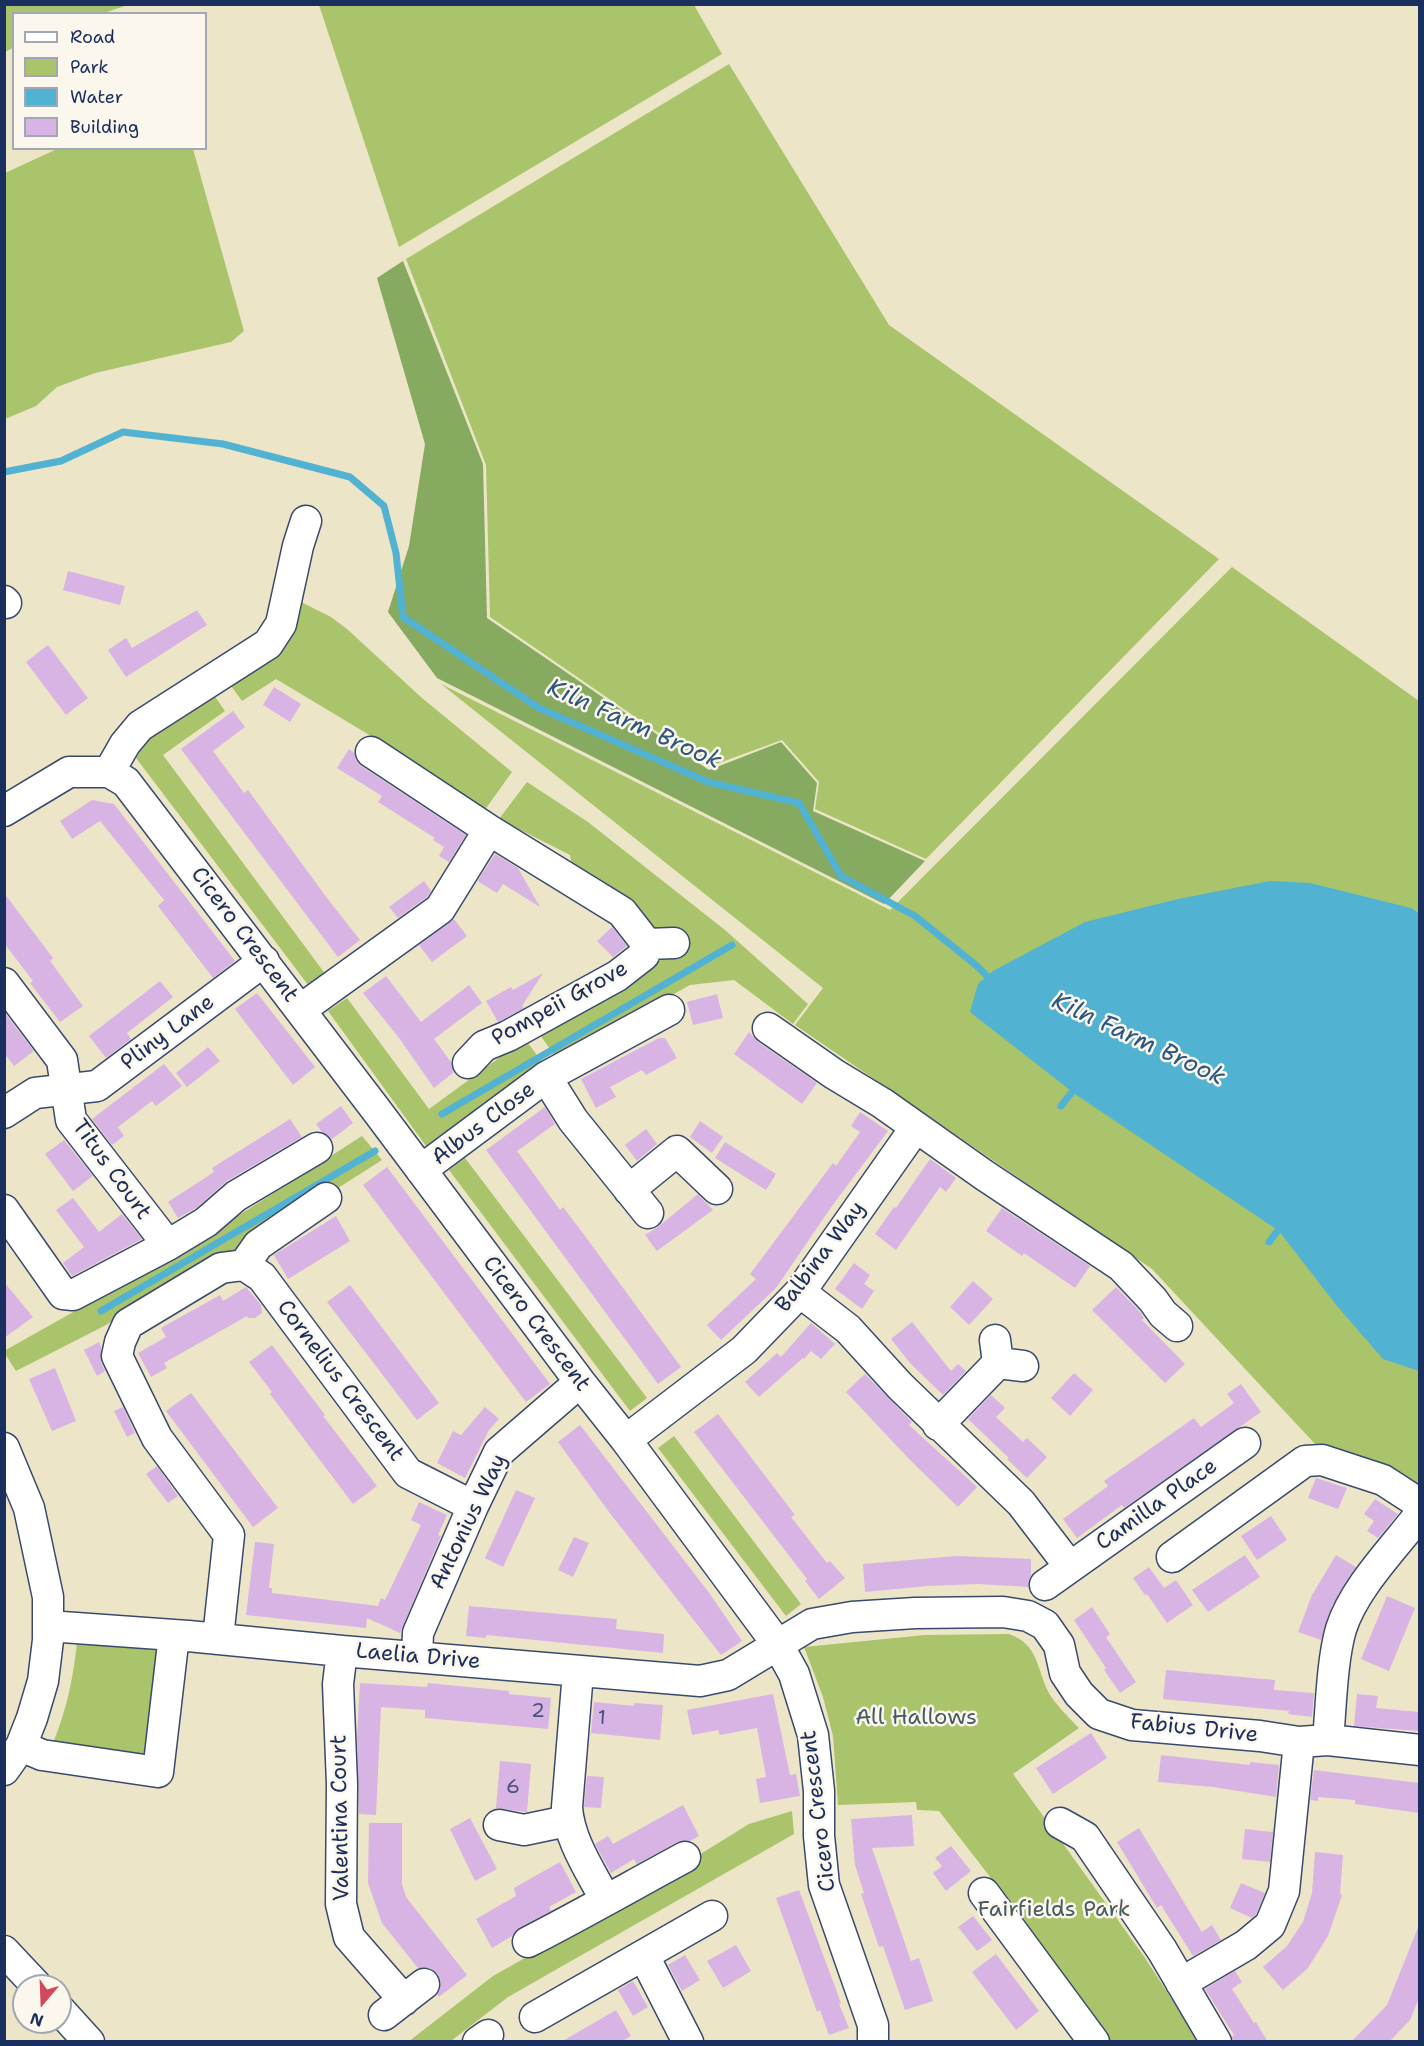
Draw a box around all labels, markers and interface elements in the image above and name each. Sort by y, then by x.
legend [12,12,207,150]
text: Road [70,25,115,49]
text: Park [70,55,109,79]
text: Water [70,85,123,109]
text: Building [70,115,139,139]
water label: Kiln Farm Brook [542,674,726,776]
street label: Cicero Crescent [185,862,303,1008]
street label: Pompeii Grove [487,956,633,1052]
water label: Kiln Farm Brook [1047,987,1229,1093]
street label: Pliny Lane [116,989,220,1077]
street label: Albus Close [427,1077,541,1171]
street label: Titus Court [66,1115,156,1225]
street label: Balbina Way [771,1196,871,1318]
street label: Cicero Crescent [477,1251,595,1397]
street label: Cornelius Crescent [271,1295,409,1467]
street label: Antonius Way [425,1450,513,1594]
street label: Camilla Place [1091,1453,1223,1557]
street label: Laelia Drive [354,1638,482,1676]
house number: 2 [531,1700,545,1724]
park label: All Hallows [855,1705,977,1731]
house number: 1 [598,1707,606,1731]
street label: Fabius Drive [1129,1709,1259,1749]
street label: Cicero Crescent [796,1729,842,1893]
street label: Valentina Court [326,1735,356,1901]
house number: 6 [506,1776,520,1800]
park label: Fairfields Park [978,1897,1130,1923]
north arrow [12,1974,72,2034]
text: N [27,2008,46,2032]

